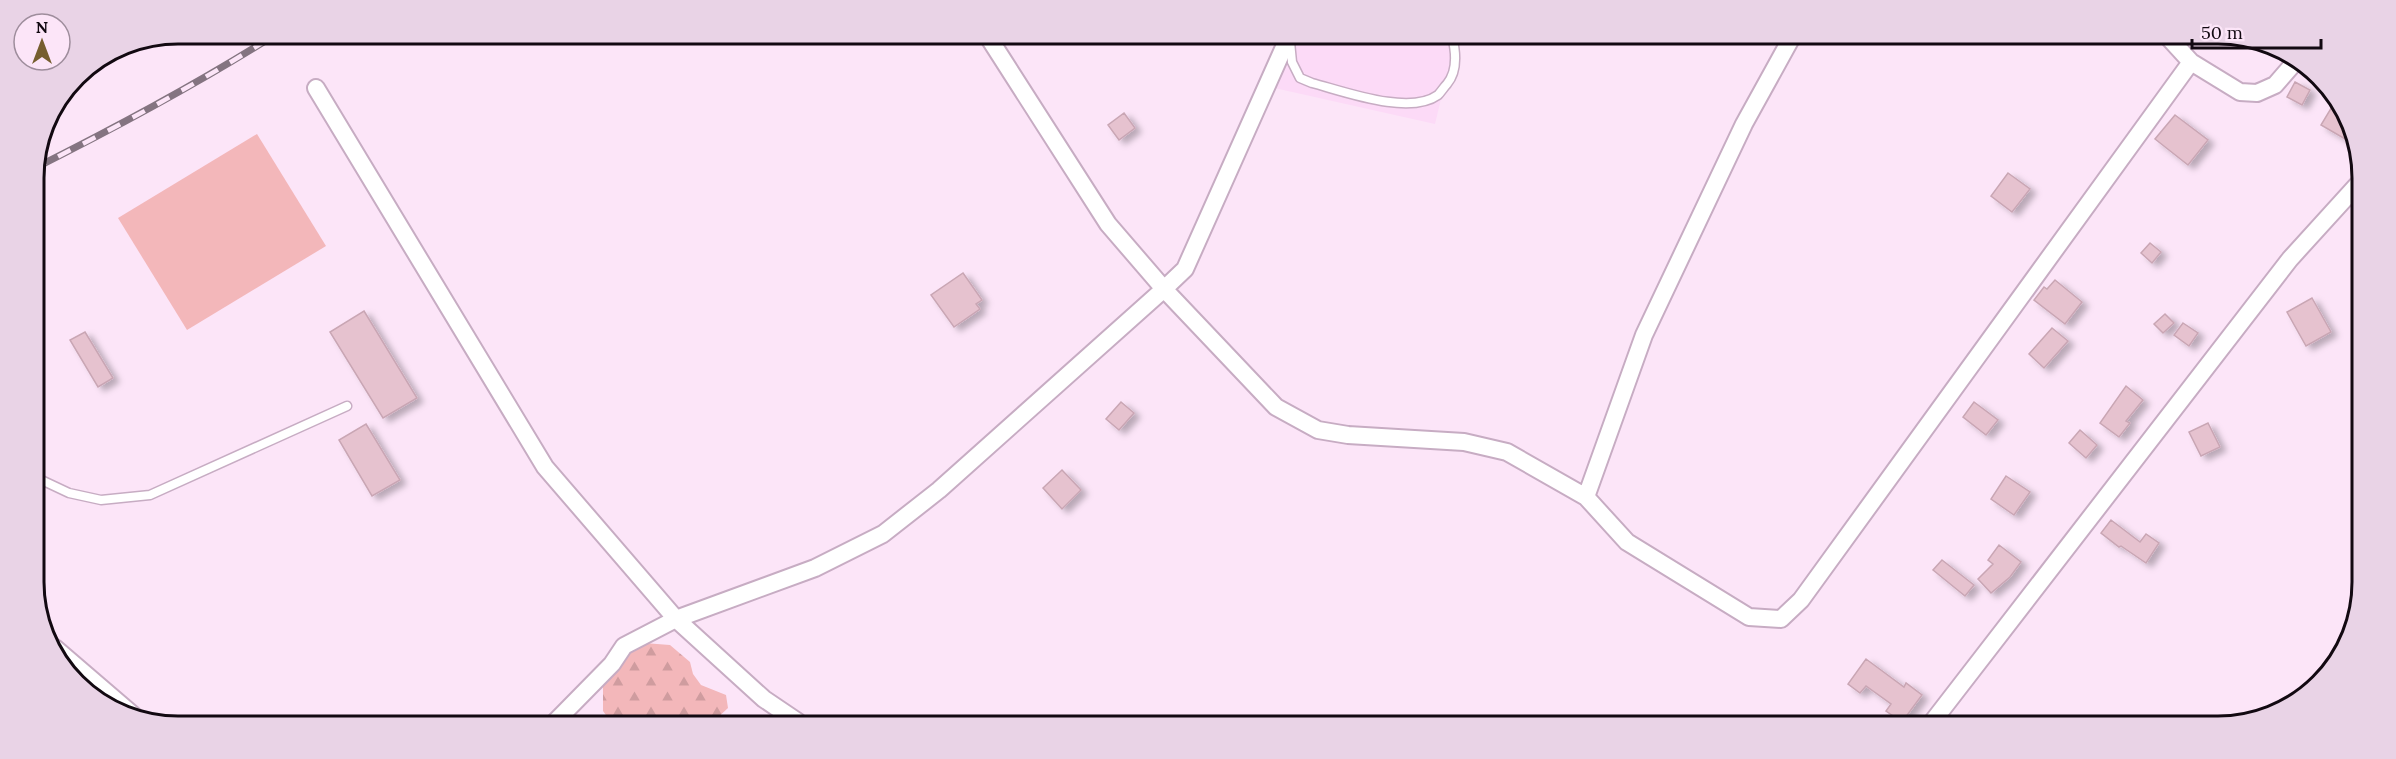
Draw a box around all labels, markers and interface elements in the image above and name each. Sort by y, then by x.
north arrow [12,12,72,72]
scale bar [2192,12,2321,50]
text: N [36,17,48,37]
text: 50 m [2201,21,2243,44]

